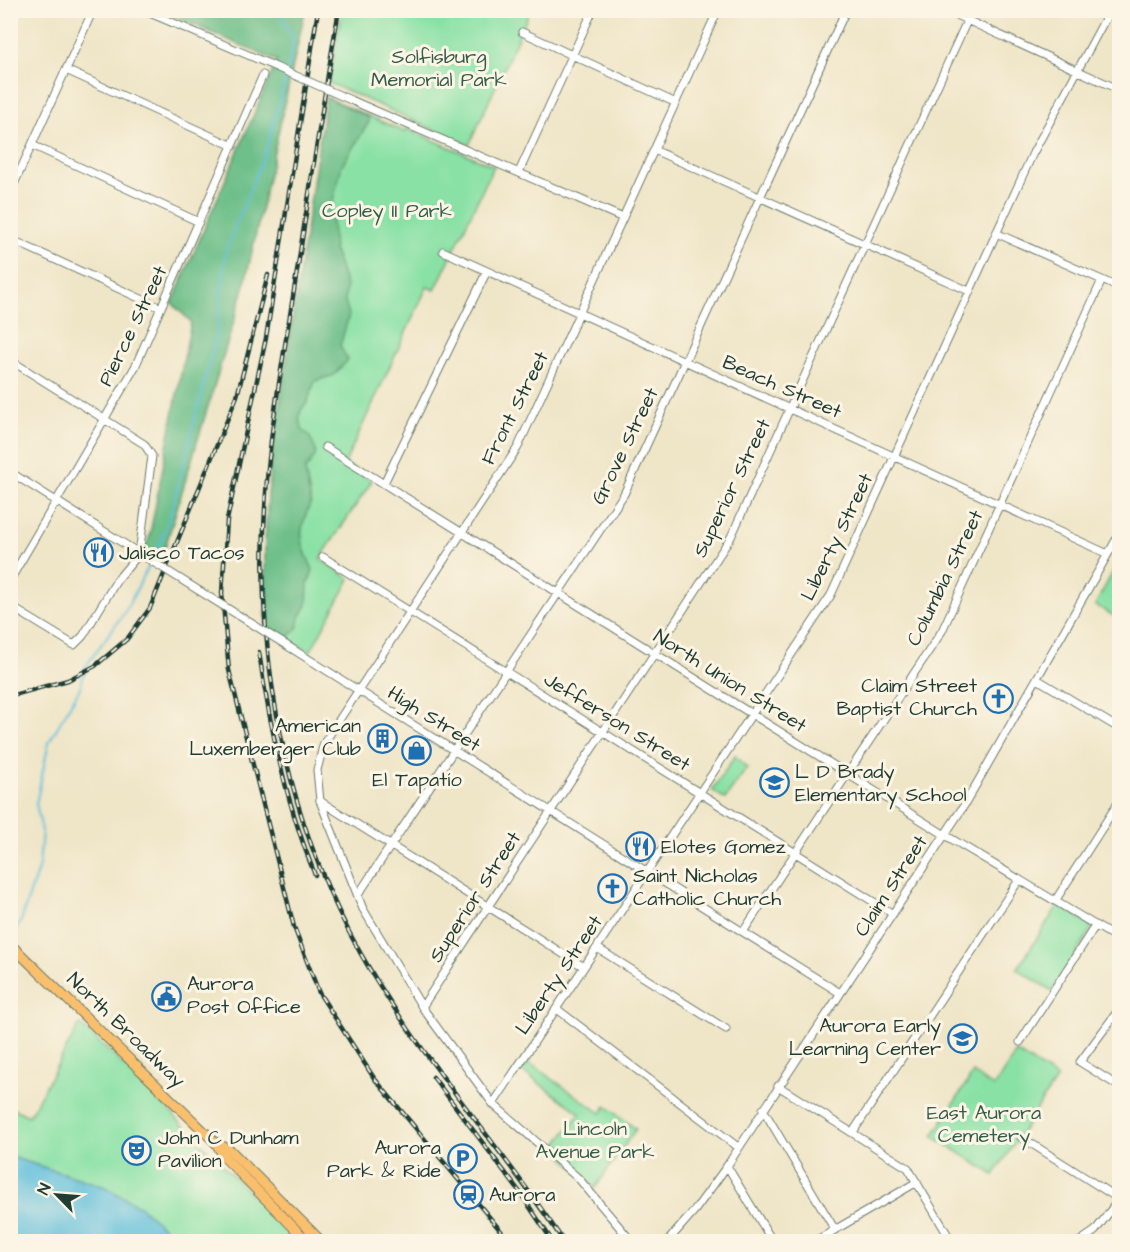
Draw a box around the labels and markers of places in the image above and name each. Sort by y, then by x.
restaurant icon: Jalisco Tacos [82,537,114,569]
place label: Jalisco Tacos [119,539,244,567]
place label: Claim Street Baptist Church [836,672,977,723]
church icon: Claim Street Baptist Church [982,682,1014,714]
place label: American Luxemberger Club [189,712,361,764]
building icon: American Luxemberger Club [366,722,398,754]
shop icon: El Tapatío [401,734,433,766]
place label: L D Brady Elementary School [795,758,967,810]
place label: El Tapatío [372,766,462,794]
school or university icon: L D Brady Elementary School [758,767,790,799]
restaurant icon: Elotes Gomez [624,831,656,863]
place label: Elotes Gomez [661,833,786,861]
place label: Saint Nicholas Catholic Church [633,862,781,913]
church icon: Saint Nicholas Catholic Church [596,872,628,904]
place label: Aurora Post Office [187,970,301,1021]
public building icon: Aurora Post Office [150,980,182,1012]
place label: Aurora Early Learning Center [789,1012,941,1064]
school or university icon: Aurora Early Learning Center [946,1022,978,1054]
place label: John C Dunham Pavilion [158,1124,299,1175]
theatre icon: John C Dunham Pavilion [121,1134,153,1166]
place label: Aurora Park & Ride [327,1134,441,1185]
parking icon: Aurora Park & Ride [446,1143,478,1175]
station icon: Aurora [452,1179,484,1211]
place label: Aurora [489,1181,555,1209]

